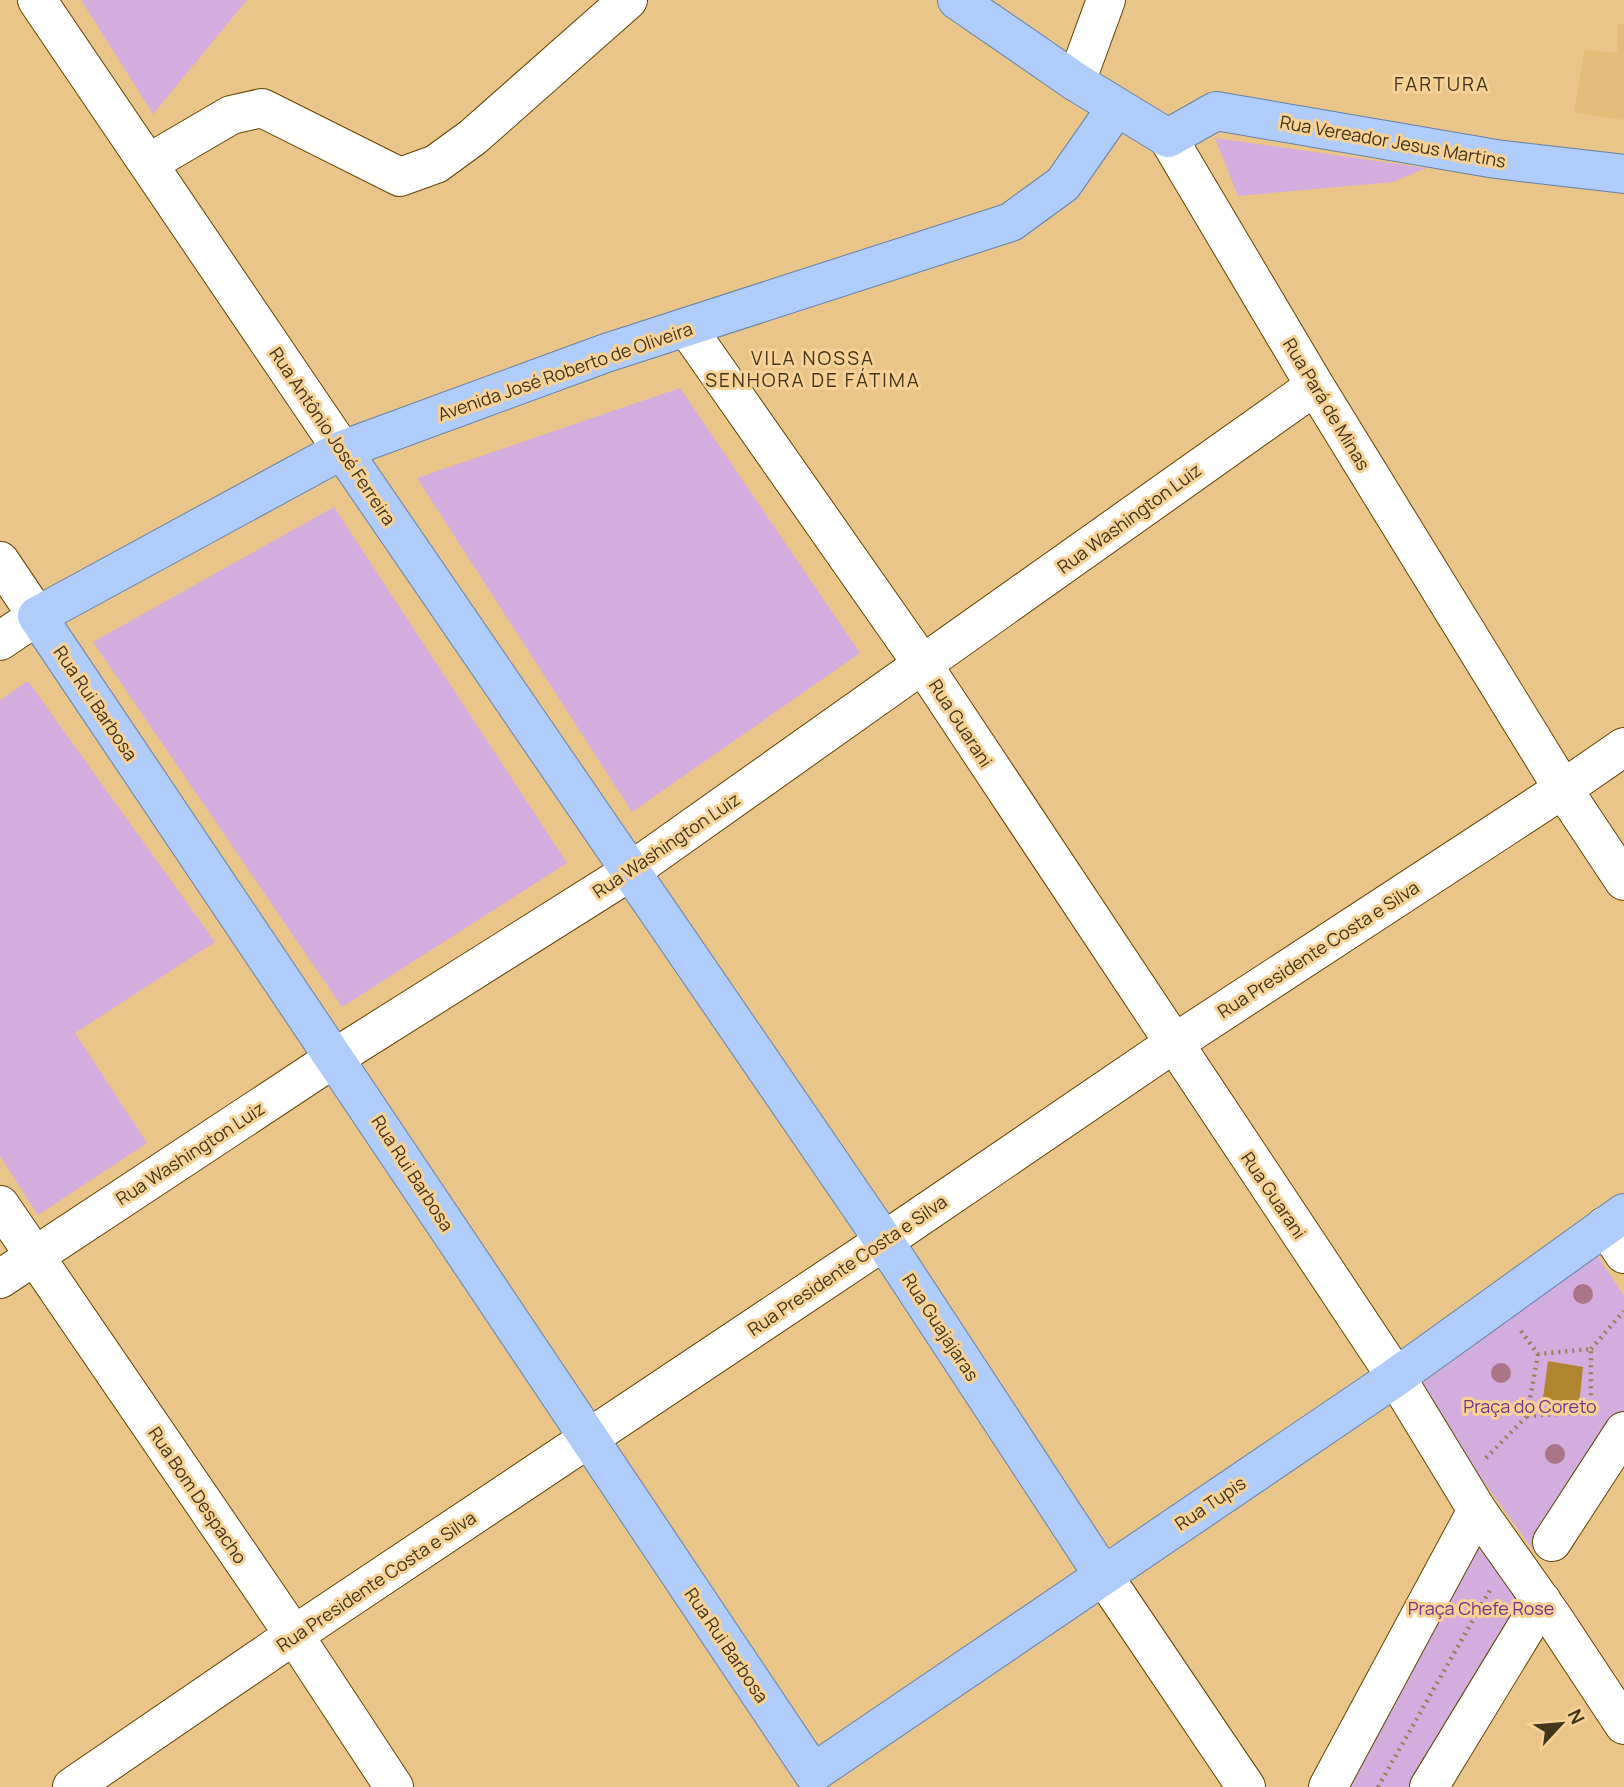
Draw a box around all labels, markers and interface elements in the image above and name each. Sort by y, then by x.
district label: FARTURA [1394,71,1490,97]
street label: Rua Vereador Jesus Martins [1278,109,1508,173]
street label: Avenida José Roberto de Oliveira [434,316,696,426]
street label: Rua Pará de Minas [1278,333,1376,475]
street label: Rua Antônio José Ferreira [264,342,402,530]
district label: VILA NOSSA SENHORA DE FÁTIMA [705,345,921,393]
street label: Rua Washington Luiz [1052,458,1206,578]
street label: Rua Rui Barbosa [49,641,143,765]
street label: Rua Guarani [924,675,998,771]
street label: Rua Washington Luiz [588,787,744,903]
street label: Rua Presidente Costa e Silva [1213,875,1423,1023]
street label: Rua Washington Luiz [111,1096,269,1210]
street label: Rua Rui Barbosa [367,1110,459,1236]
street label: Rua Guarani [1236,1147,1312,1243]
street label: Rua Presidente Costa e Silva [743,1189,951,1341]
street label: Rua Guajajaras [897,1269,985,1385]
park label: Praça do Coreto [1463,1394,1597,1418]
street label: Rua Bom Despacho [143,1422,253,1568]
street label: Rua Tupis [1170,1471,1250,1535]
street label: Rua Presidente Costa e Silva [272,1505,480,1657]
street label: Rua Rui Barbosa [680,1583,774,1707]
park label: Praça Chefe Rose [1408,1596,1554,1620]
north arrow [1526,1689,1596,1759]
text: N [1562,1705,1591,1728]

